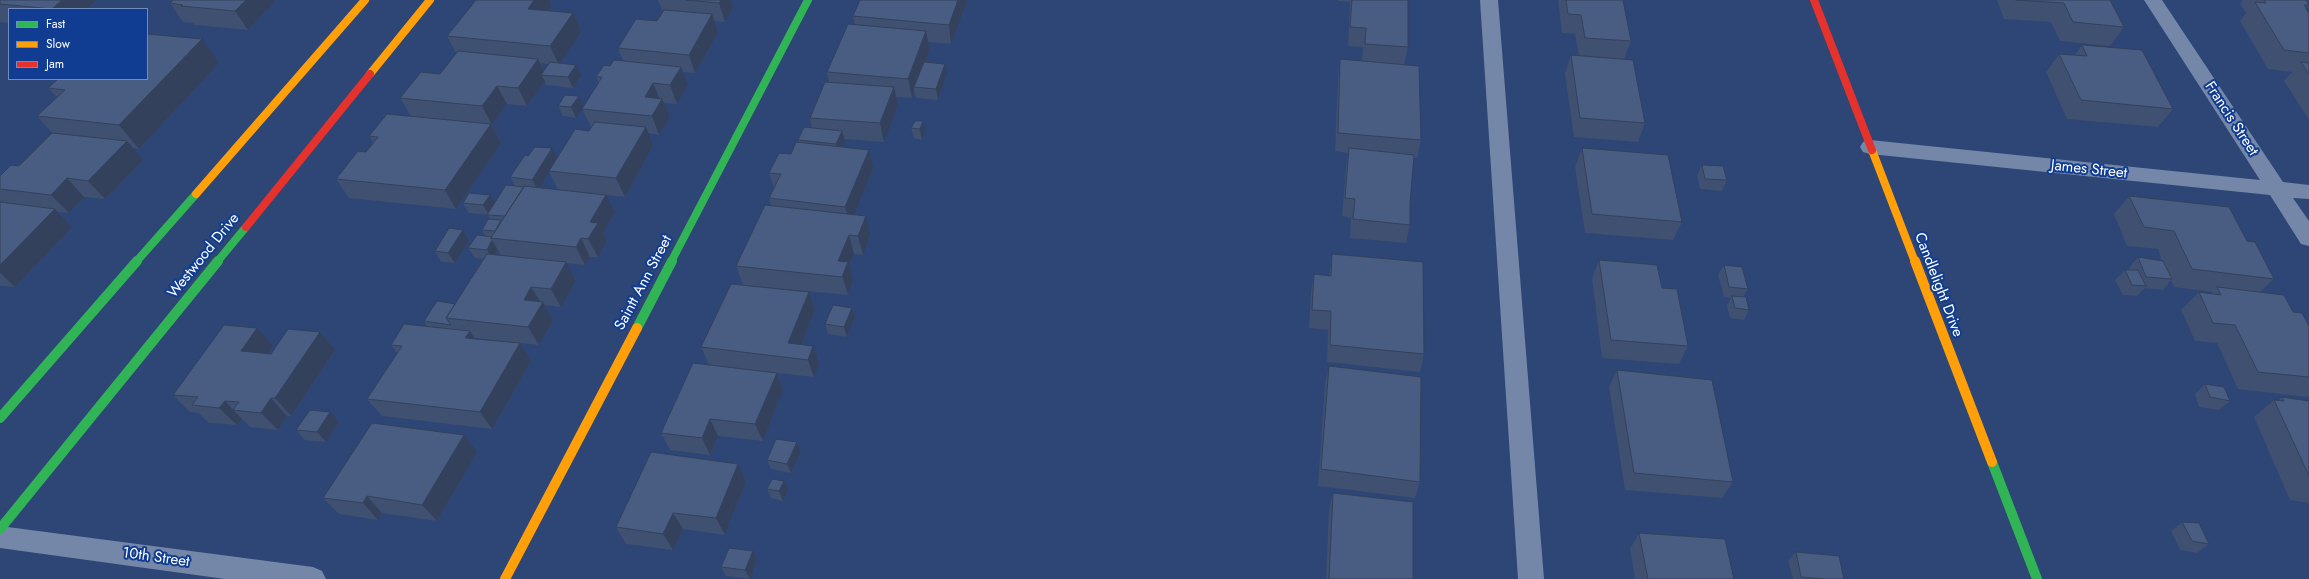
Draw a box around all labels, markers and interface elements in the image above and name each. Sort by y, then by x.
legend [8,8,148,80]
text: Fast [46,15,65,33]
text: Slow [46,35,70,53]
text: Jam [46,55,64,73]
street label: Francis Street [2200,79,2262,159]
street label: James Street [2050,157,2128,183]
street label: Westwood Drive [164,210,244,302]
street label: Candlelight Drive [1910,230,1966,340]
street label: Saintt Ann Street [611,232,677,334]
street label: 10th Street [121,544,191,572]

